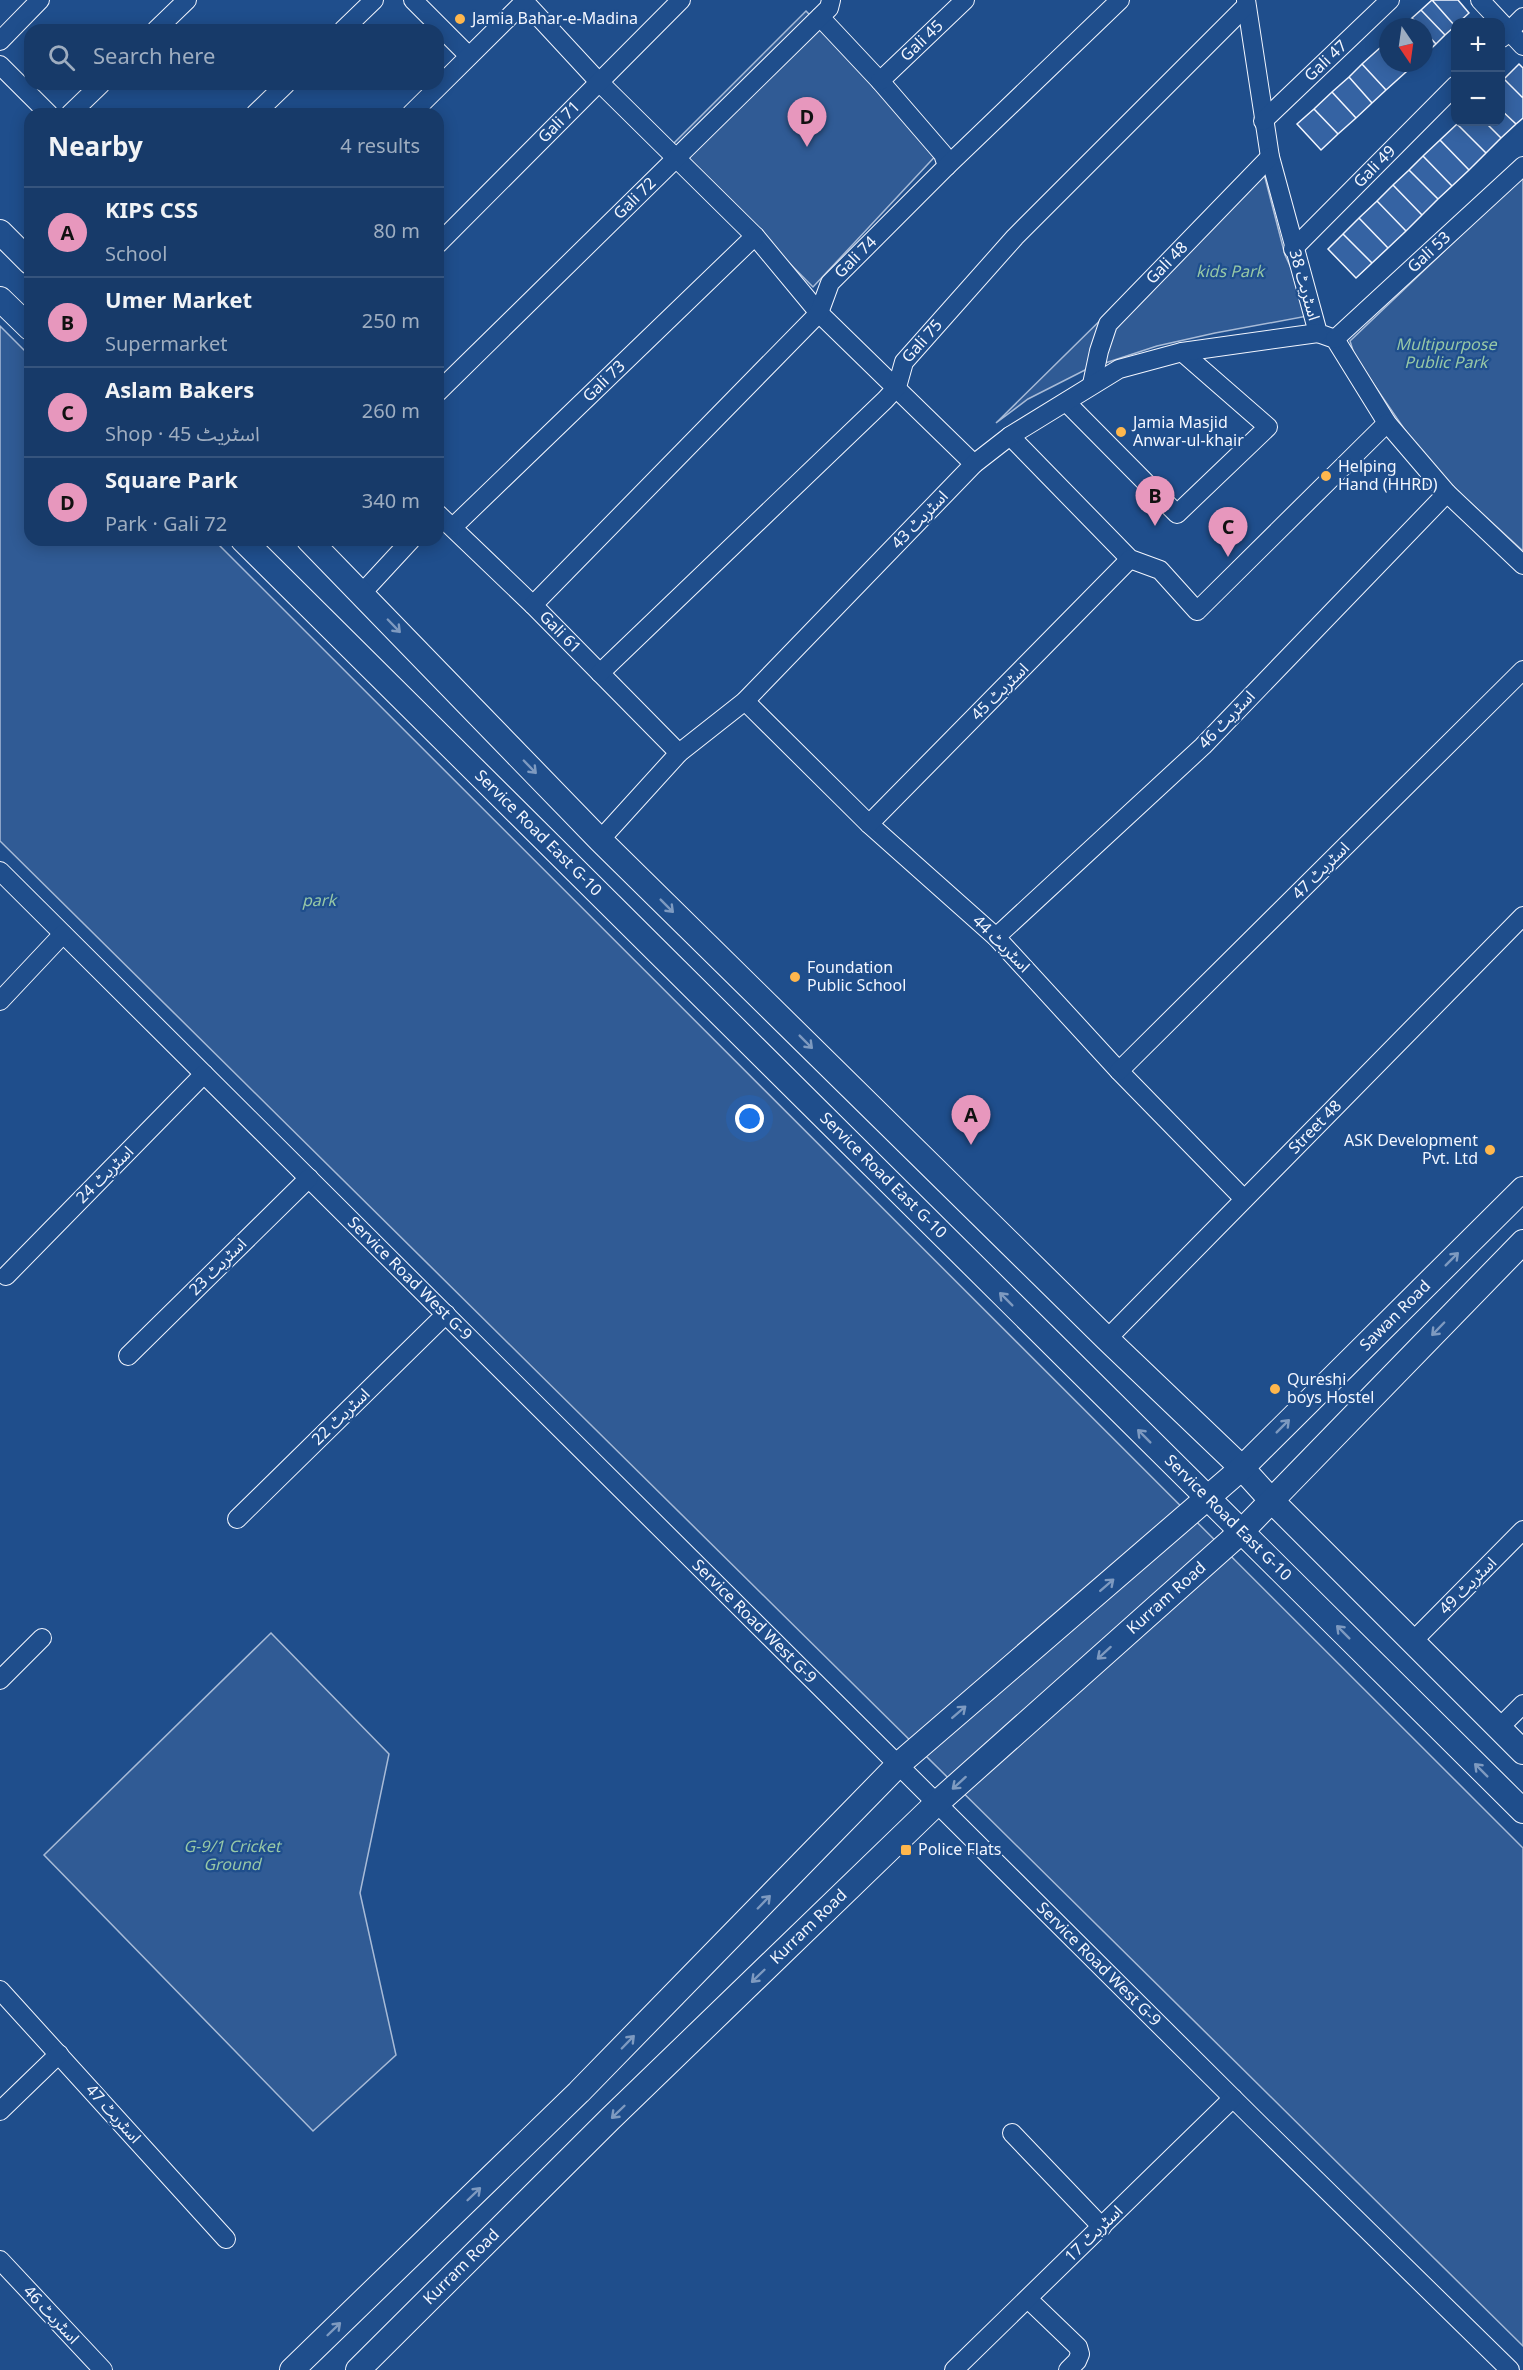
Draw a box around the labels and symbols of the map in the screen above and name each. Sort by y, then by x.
place label: Jamia Bahar-e-Madina [470,2,638,36]
street label: Gali 45 [892,11,952,71]
marker: Jamia Bahar-e-Madina [453,12,467,26]
north arrow [1379,18,1433,72]
street label: Gali 47 [1296,31,1356,91]
street label: Gali 71 [529,92,590,152]
pin: D [788,98,826,147]
street label: Gali 49 [1345,137,1405,197]
street label: Gali 72 [605,168,665,229]
street label: Gali 53 [1399,222,1460,282]
street label: Gali 74 [825,227,886,288]
street label: Gali 48 [1137,233,1197,293]
street label: اسٹریٹ 38 [1278,245,1330,325]
park label: kids Park [1196,255,1267,289]
street label: Gali 75 [893,311,952,372]
park label: Multipurpose Public Park [1396,328,1497,380]
street label: Gali 73 [574,351,635,411]
place label: Jamia Masjid Anwar-ul-khair [1131,406,1244,458]
marker: Jamia Masjid Anwar-ul-khair [1114,425,1128,439]
place label: Helping Hand (HHRD) [1338,450,1438,502]
marker: Helping Hand (HHRD) [1319,469,1333,483]
pin: B [1136,476,1174,526]
street label: اسٹریٹ 43 [882,482,958,558]
pin: C [1208,508,1248,557]
street label: Gali 61 [530,602,590,663]
one-way arrow [387,619,402,634]
street label: اسٹریٹ 45 [962,654,1038,730]
street label: اسٹریٹ 46 [1189,682,1265,758]
one-way arrow [522,759,537,774]
street label: Service Road East G-10 [466,761,611,905]
street label: اسٹریٹ 47 [1283,833,1359,909]
park label: park [302,884,338,918]
one-way arrow [659,898,674,913]
street label: اسٹریٹ 44 [963,906,1039,982]
place label: Foundation Public School [807,951,906,1003]
marker: Foundation Public School [788,970,802,984]
one-way arrow [798,1035,813,1050]
street label: Street 48 [1280,1091,1351,1163]
pin: A [952,1096,990,1145]
street label: Service Road East G-10 [810,1103,956,1248]
your location [735,1104,764,1133]
place label: ASK Development Pvt. Ltd [1344,1124,1478,1176]
street label: اسٹریٹ 24 [67,1137,143,1213]
marker: ASK Development Pvt. Ltd [1483,1143,1497,1157]
street label: Service Road West G-9 [338,1208,481,1350]
street label: اسٹریٹ 23 [180,1229,256,1305]
one-way arrow [1444,1252,1459,1267]
street label: Sawan Road [1351,1271,1440,1360]
one-way arrow [999,1292,1014,1307]
one-way arrow [1431,1322,1445,1337]
place label: Qureshi boys Hostel [1287,1363,1374,1415]
street label: اسٹریٹ 22 [303,1379,379,1455]
marker: Qureshi boys Hostel [1268,1382,1282,1396]
one-way arrow [1276,1419,1291,1434]
one-way arrow [1137,1429,1152,1444]
street label: Service Road East G-10 [1155,1446,1301,1590]
street label: اسٹریٹ 49 [1430,1548,1506,1624]
street label: Service Road West G-9 [683,1550,825,1693]
street label: Kurram Road [1118,1553,1215,1644]
one-way arrow [1099,1578,1114,1592]
one-way arrow [1336,1625,1351,1640]
one-way arrow [1097,1646,1112,1660]
one-way arrow [951,1705,966,1719]
one-way arrow [1474,1762,1489,1777]
one-way arrow [952,1776,967,1790]
park label: G-9/1 Cricket Ground [183,1830,283,1882]
place label: Police Flats [918,1833,1001,1867]
marker: Police Flats [899,1843,913,1857]
street label: Kurram Road [761,1880,856,1974]
street label: Service Road West G-9 [1027,1893,1170,2035]
one-way arrow [757,1895,771,1910]
one-way arrow [750,1969,765,1984]
one-way arrow [621,2035,635,2050]
street label: اسٹریٹ 47 [76,2076,150,2152]
one-way arrow [610,2105,625,2119]
one-way arrow [467,2187,482,2201]
street label: اسٹریٹ 17 [1056,2196,1132,2272]
street label: Kurram Road [414,2220,509,2314]
street label: اسٹریٹ 46 [14,2277,88,2353]
one-way arrow [326,2322,341,2337]

